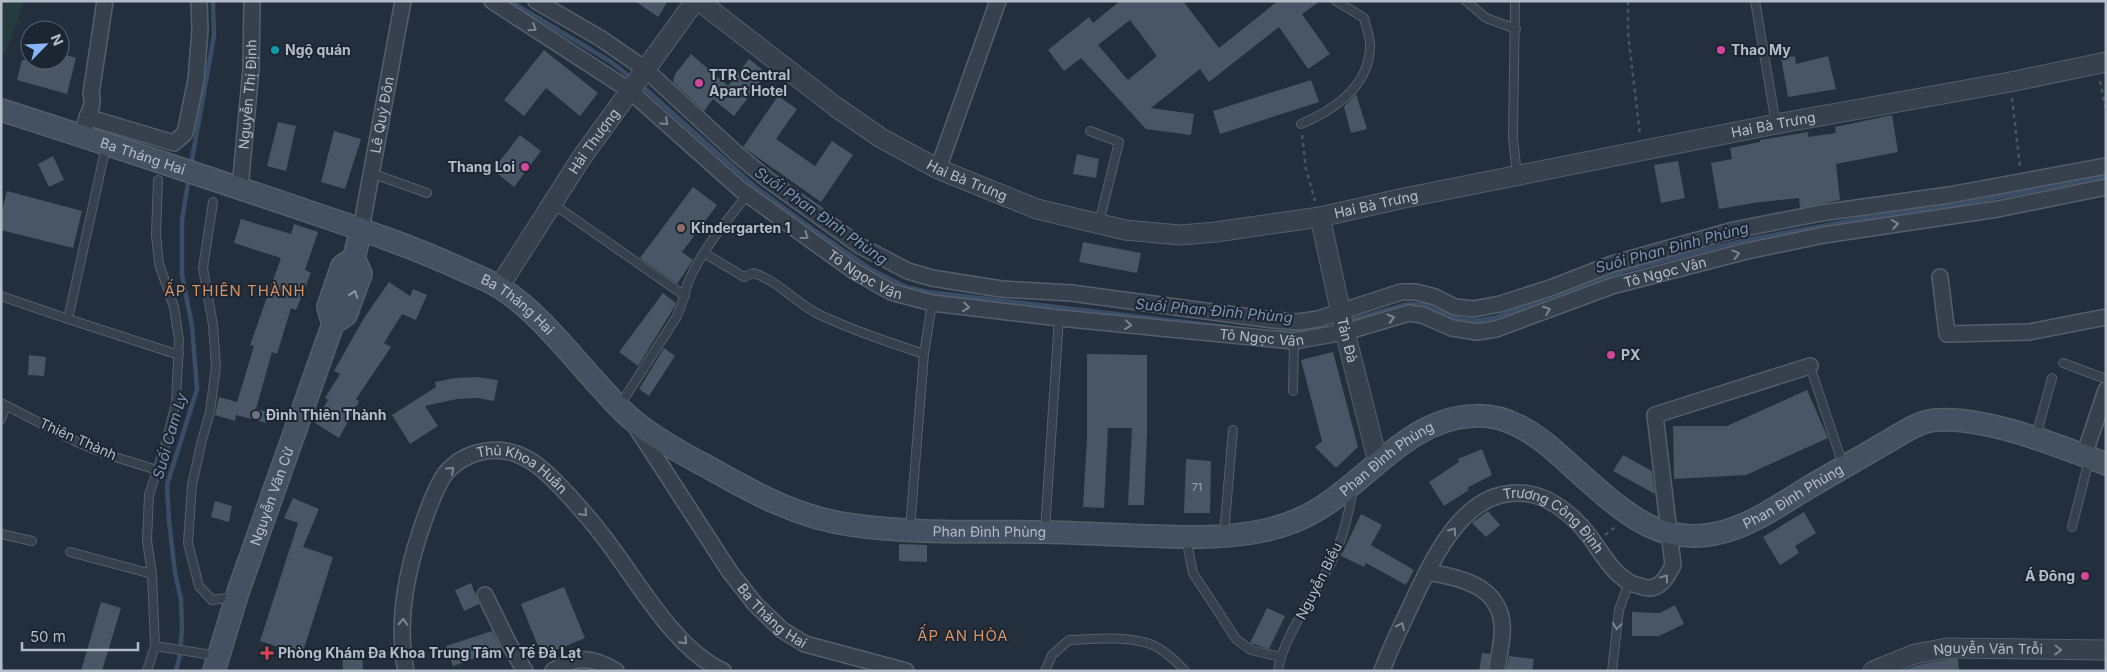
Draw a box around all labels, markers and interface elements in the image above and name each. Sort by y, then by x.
north arrow [20,20,70,70]
one-way arrow [527,21,536,31]
text: N [47,31,67,48]
street label: Nguyễn Thị Định [235,39,259,150]
place label: Ngộ quán [285,41,351,58]
place label: Thao My [1731,41,1791,58]
marker: Ngộ quán [269,44,281,56]
marker: Thao My [1715,44,1727,56]
place label: TTR Central Apart Hotel [709,66,790,99]
street label: Lê Quý Đôn [366,75,397,155]
marker: TTR Central Apart Hotel [693,77,705,89]
street label: Hải Thượng [564,105,622,177]
street label: Hai Bà Trưng [1729,108,1817,141]
one-way arrow [660,116,669,125]
street label: Ba Tháng Hai [98,134,188,178]
street label: Hai Bà Trưng [924,156,1010,204]
place label: Thang Loi [448,158,515,175]
marker: Thang Loi [519,161,531,173]
water label: Suối Phan Đình Phùng [751,162,891,269]
street label: Hai Bà Trưng [1332,186,1420,222]
water label: Suối Phan Đình Phùng [1593,218,1751,277]
place label: Kindergarten 1 [691,219,791,236]
one-way arrow [1892,219,1900,230]
marker: Kindergarten 1 [675,222,687,234]
one-way arrow [799,230,808,239]
street label: Tô Ngọc Vân [824,246,904,303]
one-way arrow [1731,249,1739,259]
street label: Tô Ngọc Vân [1622,253,1708,291]
street label: Ba Tháng Hai [479,270,558,338]
district label: ẤP THIÊN THÀNH [164,279,306,300]
one-way arrow [348,290,358,299]
water label: Suối Phan Đình Phùng [1134,294,1294,327]
one-way arrow [962,301,970,312]
one-way arrow [1542,306,1550,316]
one-way arrow [1387,314,1395,324]
street label: Tản Đà [1334,316,1361,364]
one-way arrow [1124,319,1132,330]
street label: Tô Ngọc Vân [1219,325,1305,349]
place label: PX [1621,346,1640,363]
marker: PX [1605,349,1617,361]
water label: Suối Cam Ly [148,390,191,481]
place label: Đình Thiên Thành [266,406,387,423]
marker: Đình Thiên Thành [250,409,262,421]
street label: Thiên Thành [37,414,119,463]
street label: Phan Đình Phùng [1336,417,1436,499]
street label: Thủ Khoa Huân [474,441,571,497]
street label: Nguyễn Văn Cừ [246,444,297,548]
street label: Phan Đình Phùng [1740,460,1846,532]
one-way arrow [445,467,454,476]
house number: 71 [1192,480,1202,494]
street label: Trương Công Định [1501,484,1608,556]
one-way arrow [578,507,587,516]
street label: Phan Đình Phùng [932,522,1046,540]
one-way arrow [1447,527,1456,537]
street label: Nguyễn Biểu [1292,539,1345,622]
place label: Á Đông [2025,566,2075,584]
marker: Á Đông [2079,570,2091,582]
one-way arrow [1659,574,1668,583]
street label: Ba Tháng Hai [734,580,810,651]
one-way arrow [398,618,409,626]
scale bar [22,620,139,652]
one-way arrow [1395,622,1406,631]
one-way arrow [1612,622,1623,630]
district label: ẤP AN HÒA [917,624,1009,645]
text: 50 m [30,627,66,646]
one-way arrow [678,635,687,644]
street label: Nguyễn Văn Trỗi [1932,639,2043,658]
place label: Phòng Khám Đa Khoa Trung Tâm Y Tế Đà Lạt [278,644,581,661]
one-way arrow [2055,645,2063,655]
marker: Phòng Khám Đa Khoa Trung Tâm Y Tế Đà Lạt [260,646,274,660]

